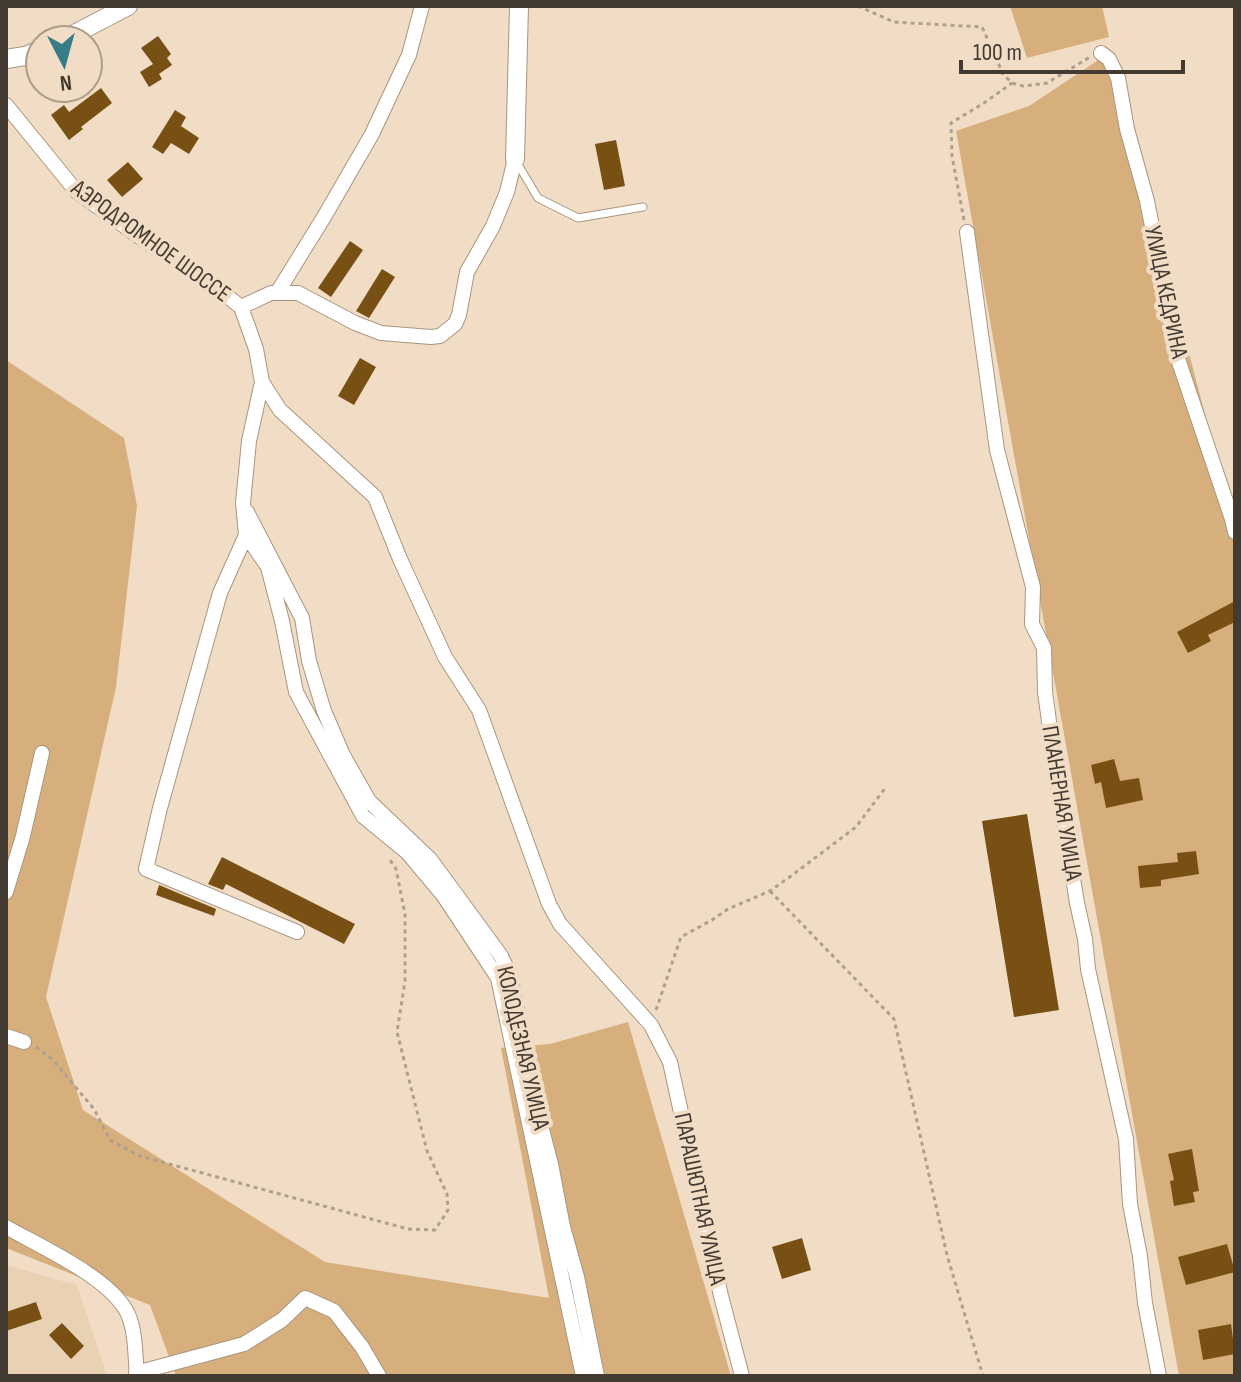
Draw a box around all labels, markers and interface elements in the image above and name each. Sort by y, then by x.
north arrow [24,24,104,104]
scale bar [961,24,1183,74]
text: 100 m [973,38,1022,67]
text: N [59,68,73,96]
street label: АЭРОДРОМНОЕ ШОССЕ [65,173,236,309]
street label: УЛИЦА КЕДРИНА [1138,223,1194,362]
street label: ПЛАНЕРНАЯ УЛИЦА [1035,723,1089,883]
street label: КОЛОДЕЗНАЯ УЛИЦА [490,963,556,1133]
street label: ПАРАШЮТНАЯ УЛИЦА [668,1110,733,1288]

